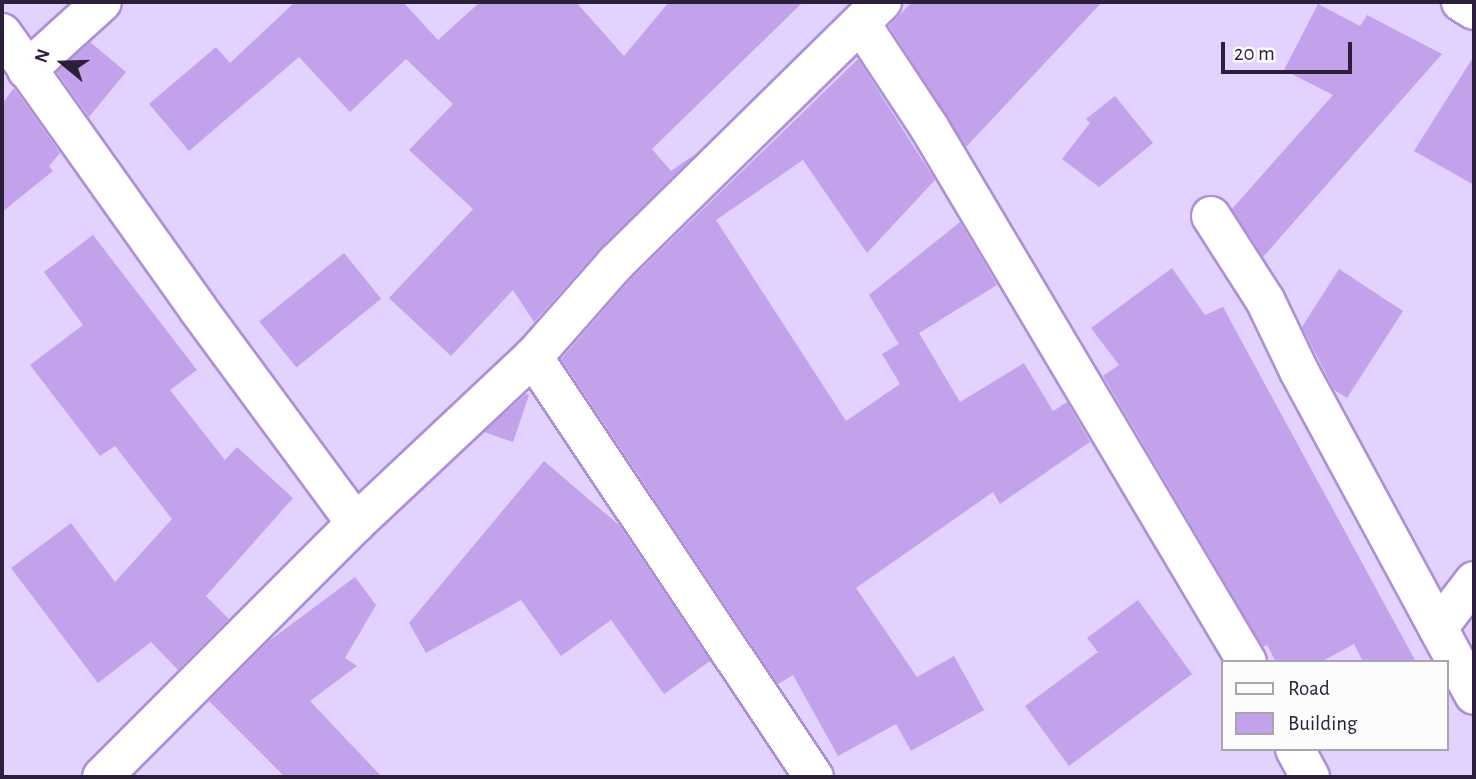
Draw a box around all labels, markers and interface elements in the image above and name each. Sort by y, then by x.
north arrow [28,28,98,98]
scale bar [1224,28,1355,72]
text: 20 m [1234,43,1275,64]
text: N [32,47,54,65]
legend [1220,660,1448,751]
text: Road [1288,678,1330,699]
text: Building [1288,713,1357,734]

